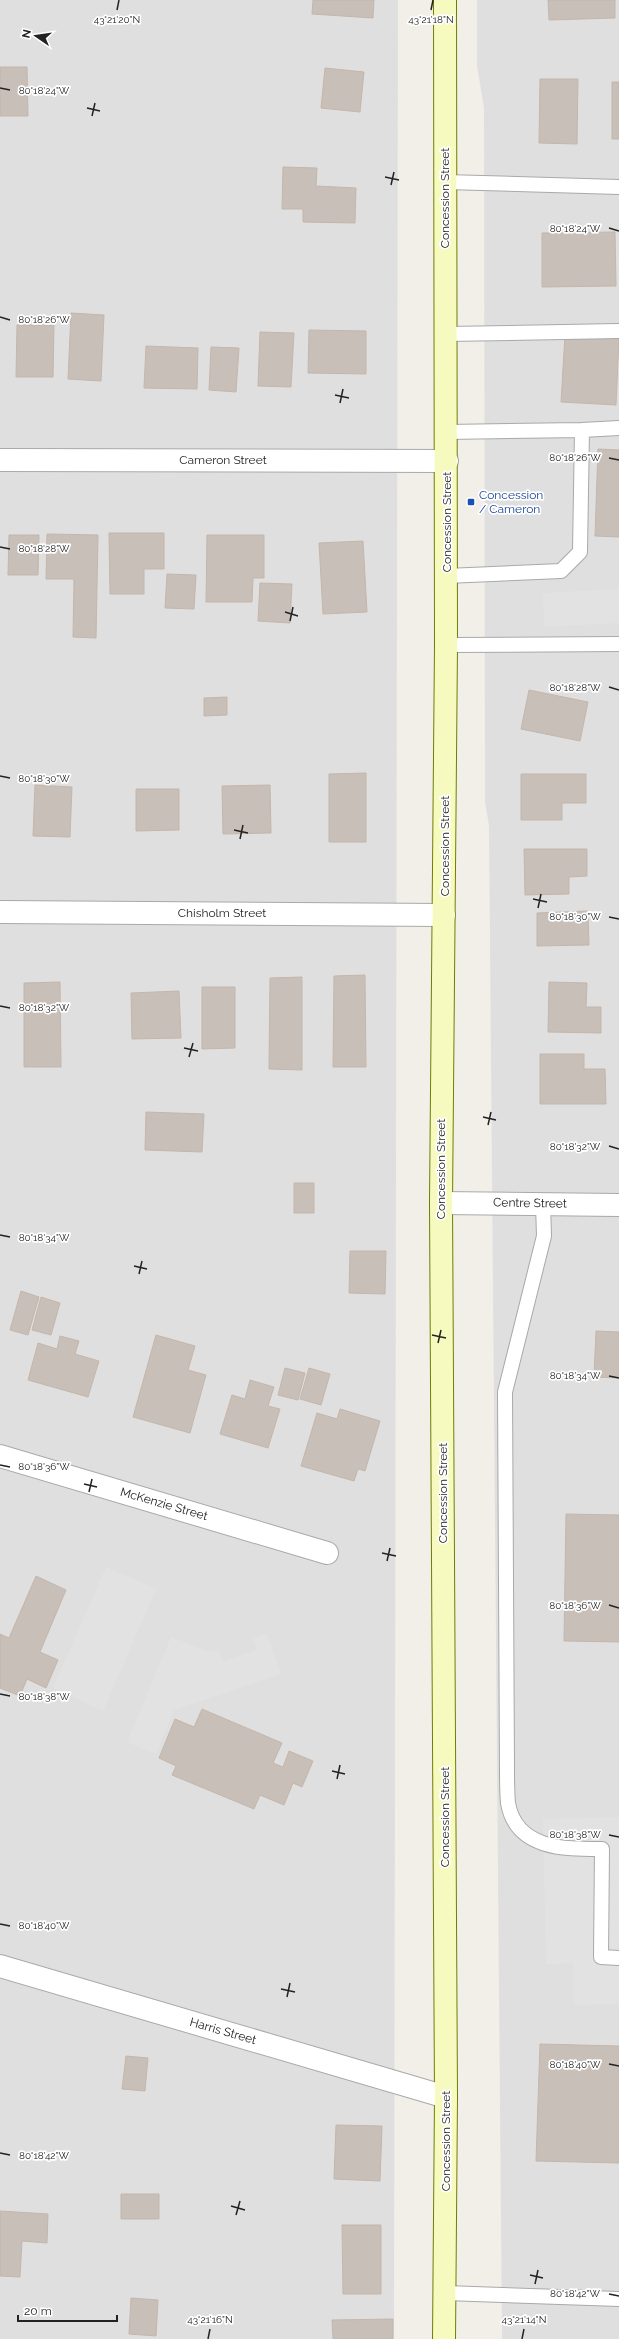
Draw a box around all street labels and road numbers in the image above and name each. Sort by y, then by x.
street label: Concession Street [438,148,452,248]
street label: Cameron Street [179,453,267,467]
street label: Concession Street [440,472,454,572]
street label: Concession Street [438,796,452,896]
street label: Chisholm Street [178,906,266,920]
street label: Concession Street [434,1119,448,1219]
street label: Centre Street [493,1195,567,1211]
street label: Concession Street [436,1443,450,1543]
street label: McKenzie Street [119,1485,209,1523]
street label: Concession Street [438,1767,452,1867]
street label: Harris Street [188,2015,258,2047]
street label: Concession Street [439,2091,453,2191]

